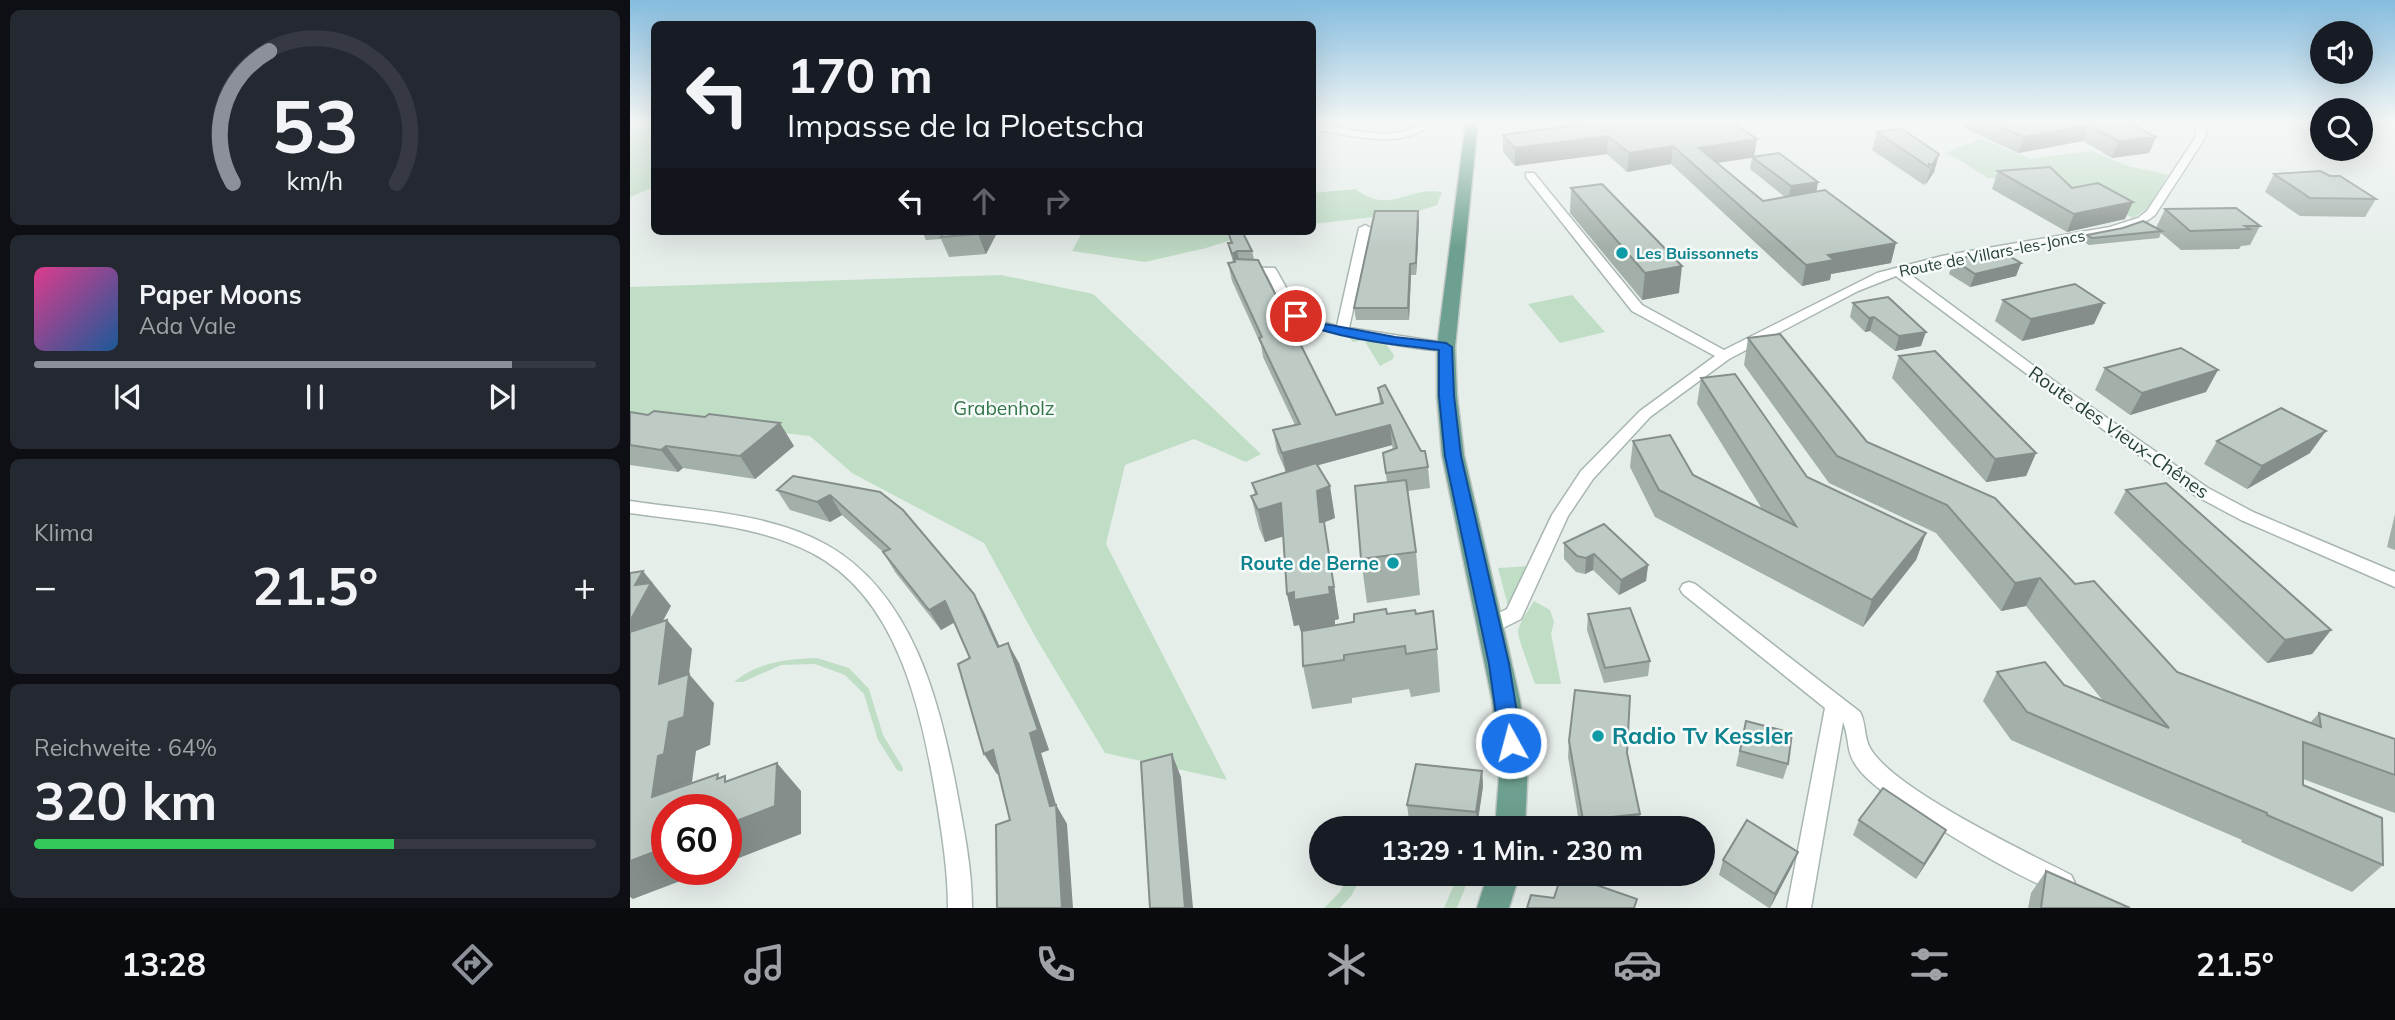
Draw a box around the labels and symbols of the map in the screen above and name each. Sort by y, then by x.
street label: Route de Villars-les-Joncs [1897,225,2087,281]
place label: Les Buissonnets [1636,243,1758,263]
marker: Les Buissonnets [1614,245,1630,261]
pin [1266,286,1326,346]
street label: Route des Vieux-Chênes [2024,361,2214,503]
park label: Grabenholz [953,396,1055,420]
place label: Route de Berne [1240,551,1379,575]
marker: Route de Berne [1385,555,1401,571]
position arrow [1474,706,1548,780]
place label: Radio Tv Kessler [1612,721,1792,750]
marker: Radio Tv Kessler [1590,728,1606,744]
speed limit sign: 60 [651,794,742,885]

